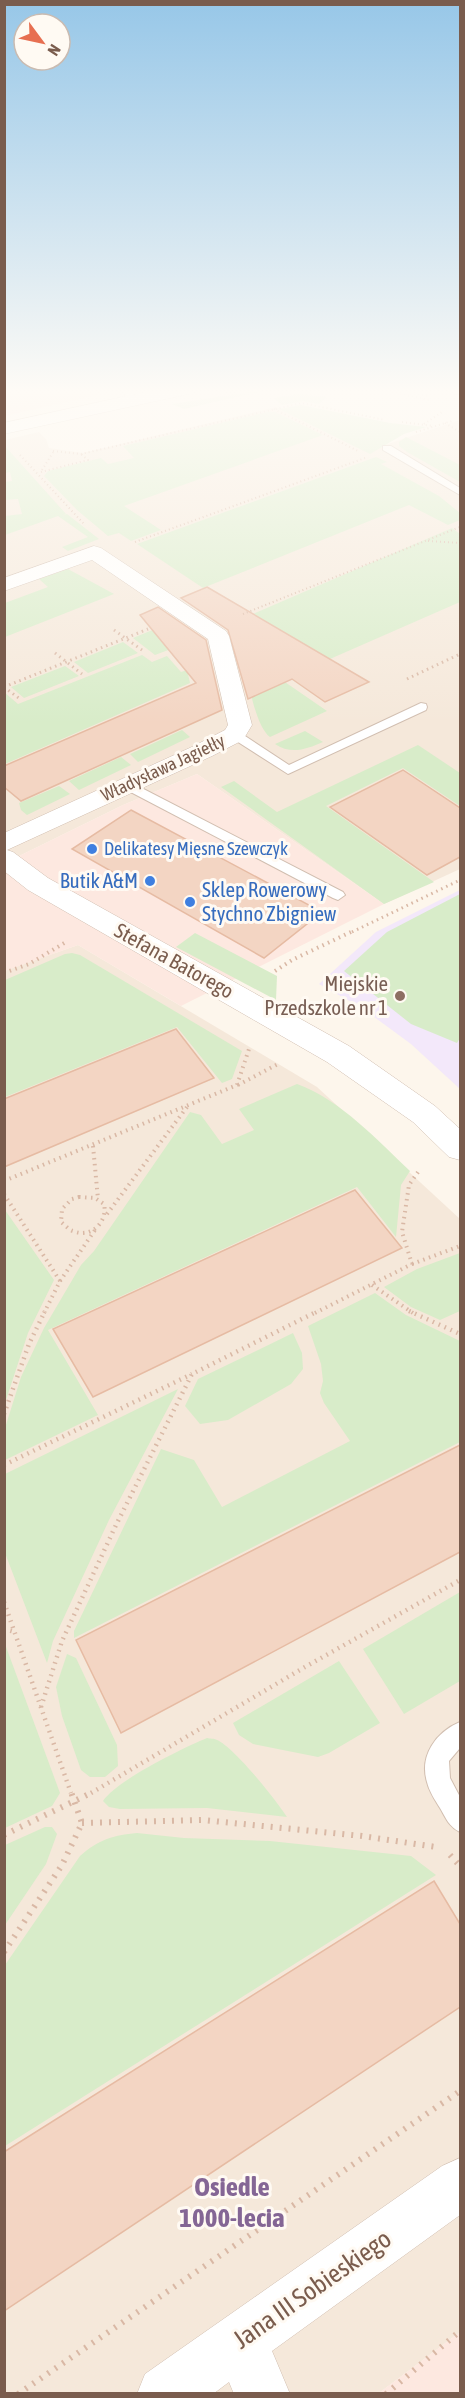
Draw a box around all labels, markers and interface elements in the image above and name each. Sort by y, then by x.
north arrow [12,12,72,72]
text: N [44,41,65,59]
street label: Władysława Jagiełły [98,730,228,805]
place label: Delikatesy Mięsne Szewczyk [104,838,288,859]
marker: Delikatesy Mięsne Szewczyk [85,842,99,856]
place label: Butik A&M [60,868,138,892]
marker: Butik A&M [143,874,157,888]
place label: Sklep Rowerowy Stychno Zbigniew [202,877,337,925]
marker: Sklep Rowerowy Stychno Zbigniew [183,895,197,909]
street label: Stefana Batorego [111,918,238,1003]
place label: Miejskie Przedszkole nr 1 [264,971,388,1019]
marker: Miejskie Przedszkole nr 1 [393,989,407,1003]
district label: Osiedle 1000-lecia [179,2171,285,2233]
street label: Jana III Sobieskiego [227,2223,397,2355]

